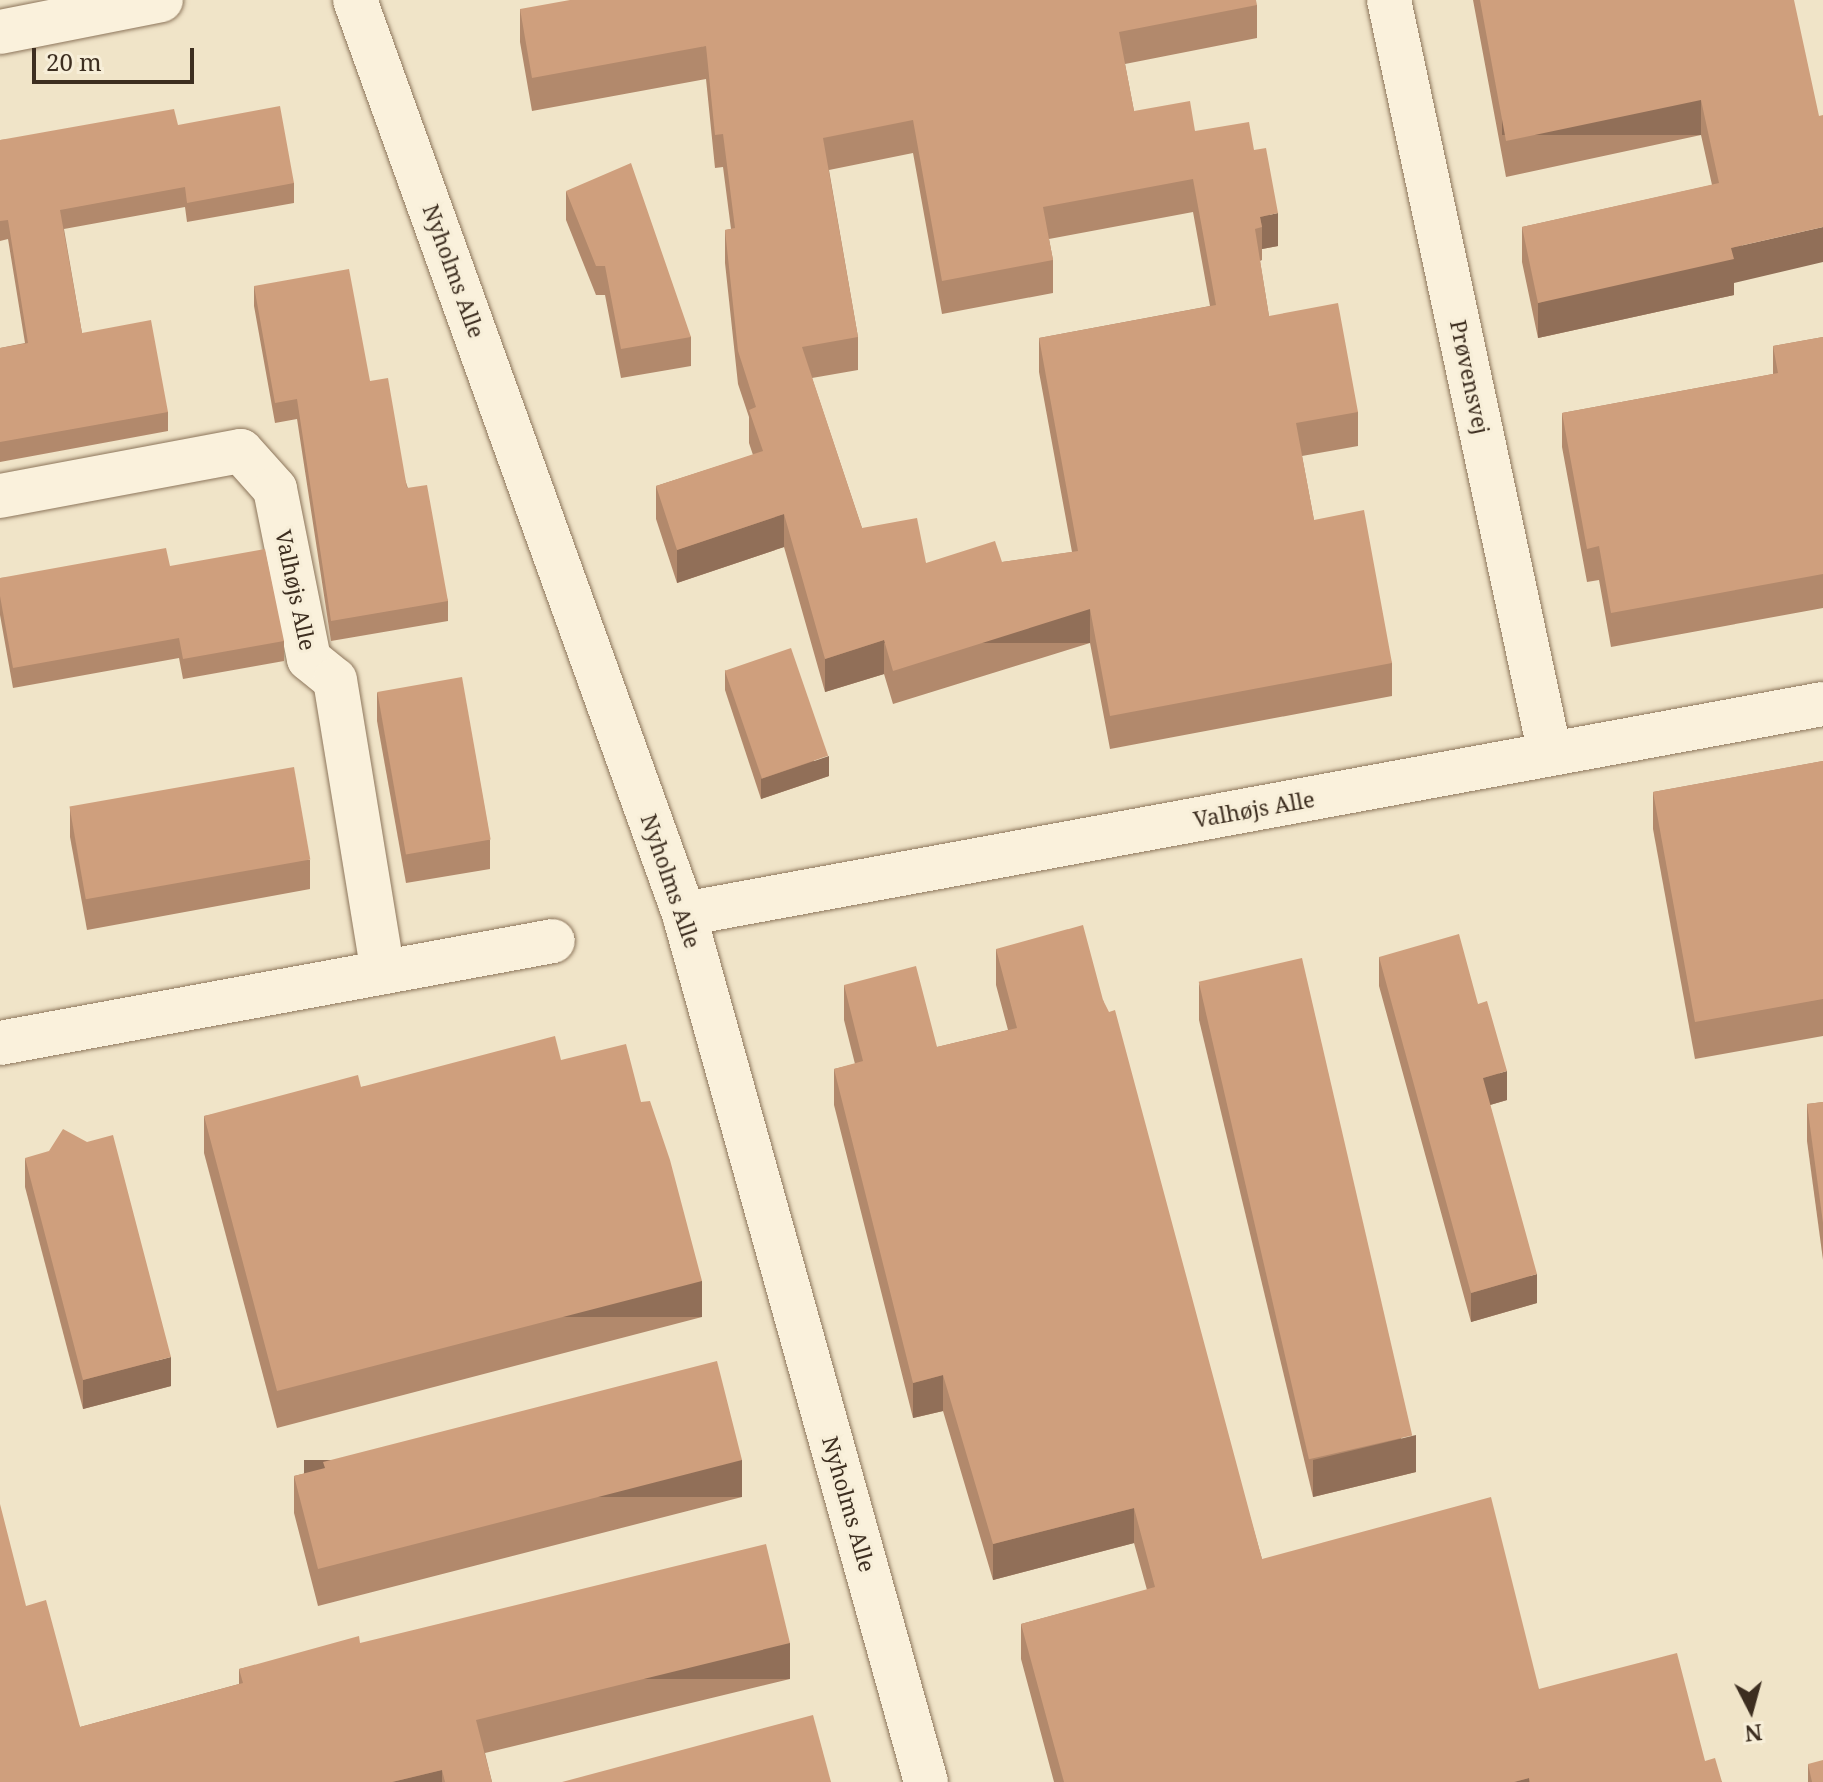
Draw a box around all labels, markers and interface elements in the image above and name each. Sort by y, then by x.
scale bar [36,32,198,82]
text: 20 m [46,45,102,78]
street label: Nyholms Alle [418,201,490,341]
street label: Prøvensvej [1445,317,1495,437]
street label: Valhøjs Alle [270,527,322,653]
street label: Valhøjs Alle [1191,785,1317,833]
street label: Nyholms Alle [636,810,706,952]
street label: Nyholms Alle [817,1433,881,1575]
north arrow [1711,1670,1791,1750]
text: N [1743,1718,1764,1750]

